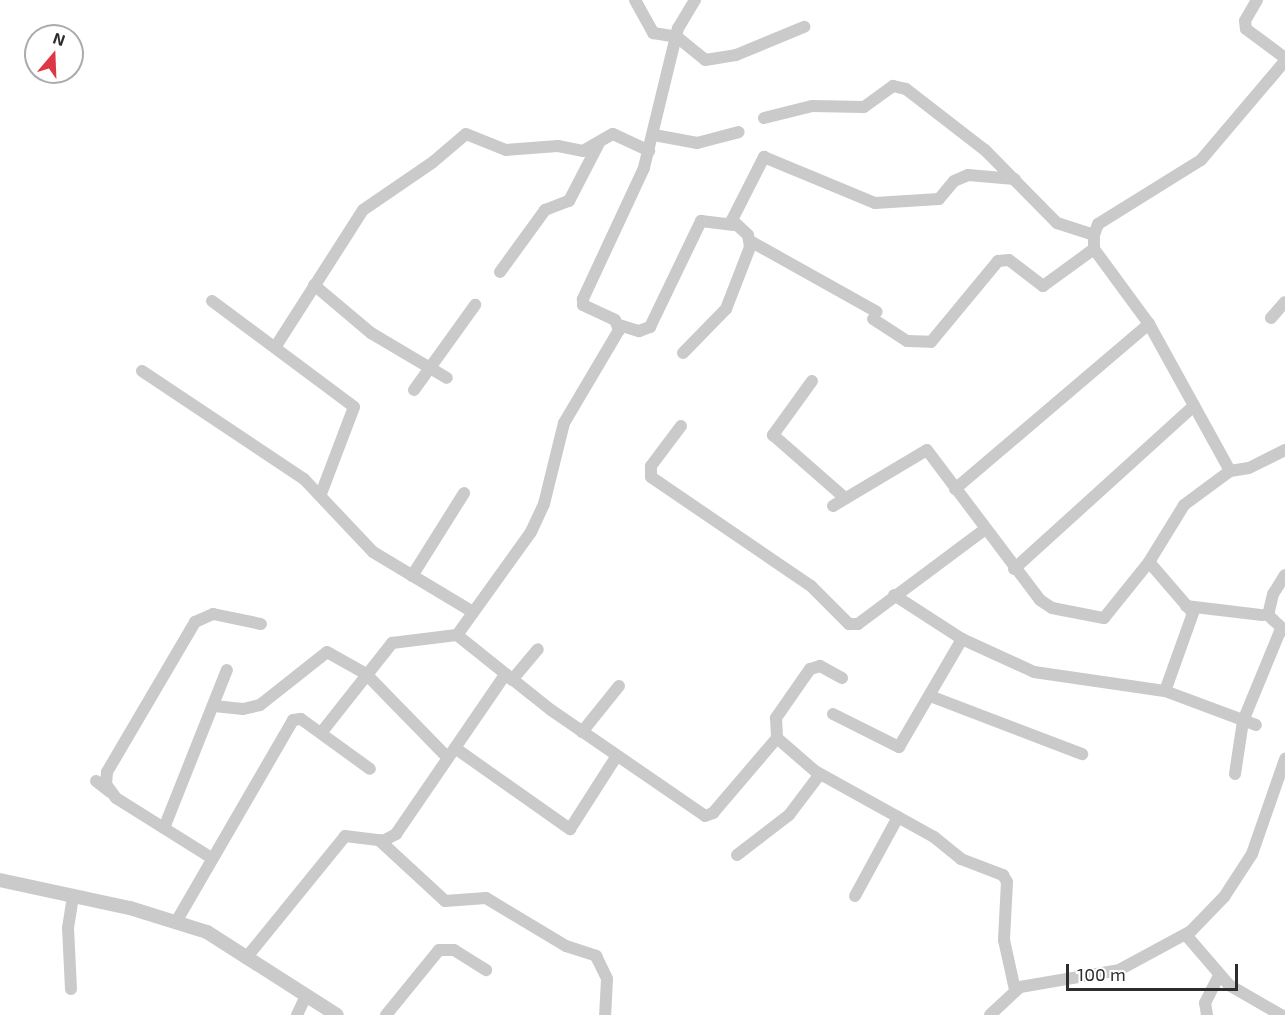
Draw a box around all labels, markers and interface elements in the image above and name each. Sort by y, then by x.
north arrow [24,24,84,84]
text: N [51,28,68,49]
scale bar [1069,952,1242,990]
text: 100 m [1077,963,1126,985]

